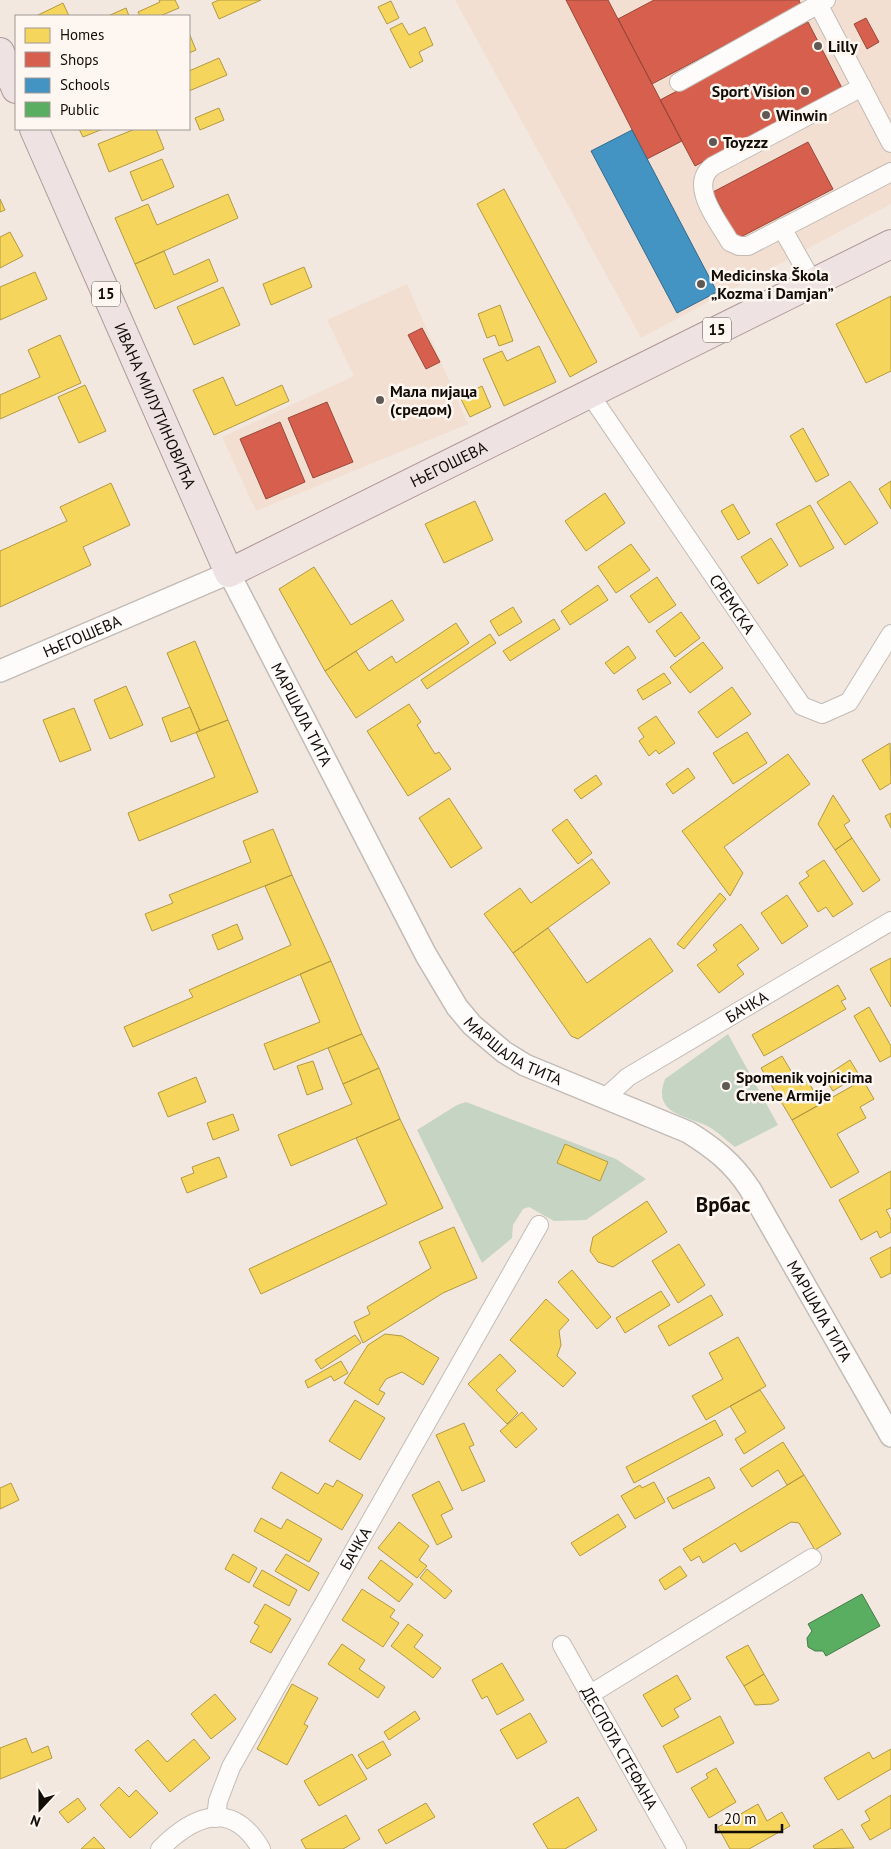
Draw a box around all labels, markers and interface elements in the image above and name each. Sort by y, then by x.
legend [15,15,190,130]
text: Homes [60,25,104,44]
place label: Lilly [828,36,858,56]
marker: Lilly [812,40,824,52]
text: Shops [60,50,99,69]
text: Schools [60,75,110,94]
place label: Sport Vision [712,81,795,101]
marker: Sport Vision [799,85,811,97]
text: Public [60,100,99,119]
place label: Winwin [776,105,827,125]
marker: Winwin [760,109,772,121]
place label: Toyzzz [723,132,768,152]
marker: Toyzzz [707,136,719,148]
place label: Medicinska Škola „Kozma i Damjan” [711,265,834,303]
marker: Medicinska Škola „Kozma i Damjan” [695,278,707,290]
road number: 15 [92,282,120,306]
road number: 15 [703,318,731,342]
street label: ИВАНА МИЛУТИНОВИЋА [110,320,201,492]
place label: Мала пијаца (средом) [390,381,477,419]
marker: Мала пијаца (средом) [374,394,386,406]
street label: ЊЕГОШЕВА [407,436,491,491]
street label: СРЕМСКА [705,570,760,638]
street label: ЊЕГОШЕВА [40,610,125,662]
street label: МАРШАЛА ТИТА [267,659,337,770]
street label: БАЧКА [722,986,772,1027]
street label: МАРШАЛА ТИТА [459,1013,566,1089]
place label: Spomenik vojnicima Crvene Armije [736,1067,872,1105]
marker: Spomenik vojnicima Crvene Armije [720,1080,732,1092]
district label: Врбас [696,1191,750,1218]
street label: МАРШАЛА ТИТА [783,1257,857,1366]
street label: БАЧКА [335,1523,376,1573]
street label: ДЕСПОТА СТЕФАНА [577,1683,663,1813]
north arrow [15,1784,65,1834]
scale bar [716,1802,782,1834]
text: 20 m [724,1809,757,1828]
text: N [28,1811,43,1831]

